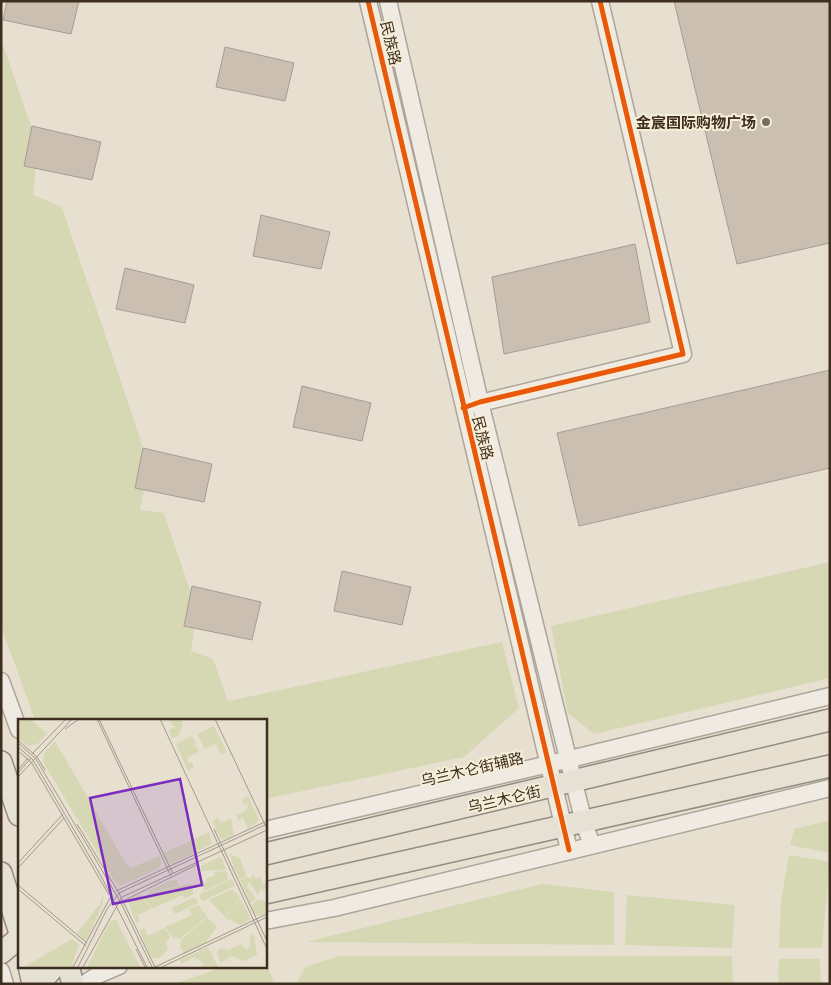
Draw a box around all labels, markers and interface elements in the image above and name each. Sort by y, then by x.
street label: 民族路 [376,19,406,67]
place label: 金宸国际购物广场 [636,112,756,133]
marker: 金宸国际购物广场 [760,116,772,128]
street label: 民族路 [467,414,499,462]
inset map [18,719,266,968]
street label: 乌兰木仑街辅路 [418,747,526,791]
street label: 乌兰木仑街 [465,780,543,818]

